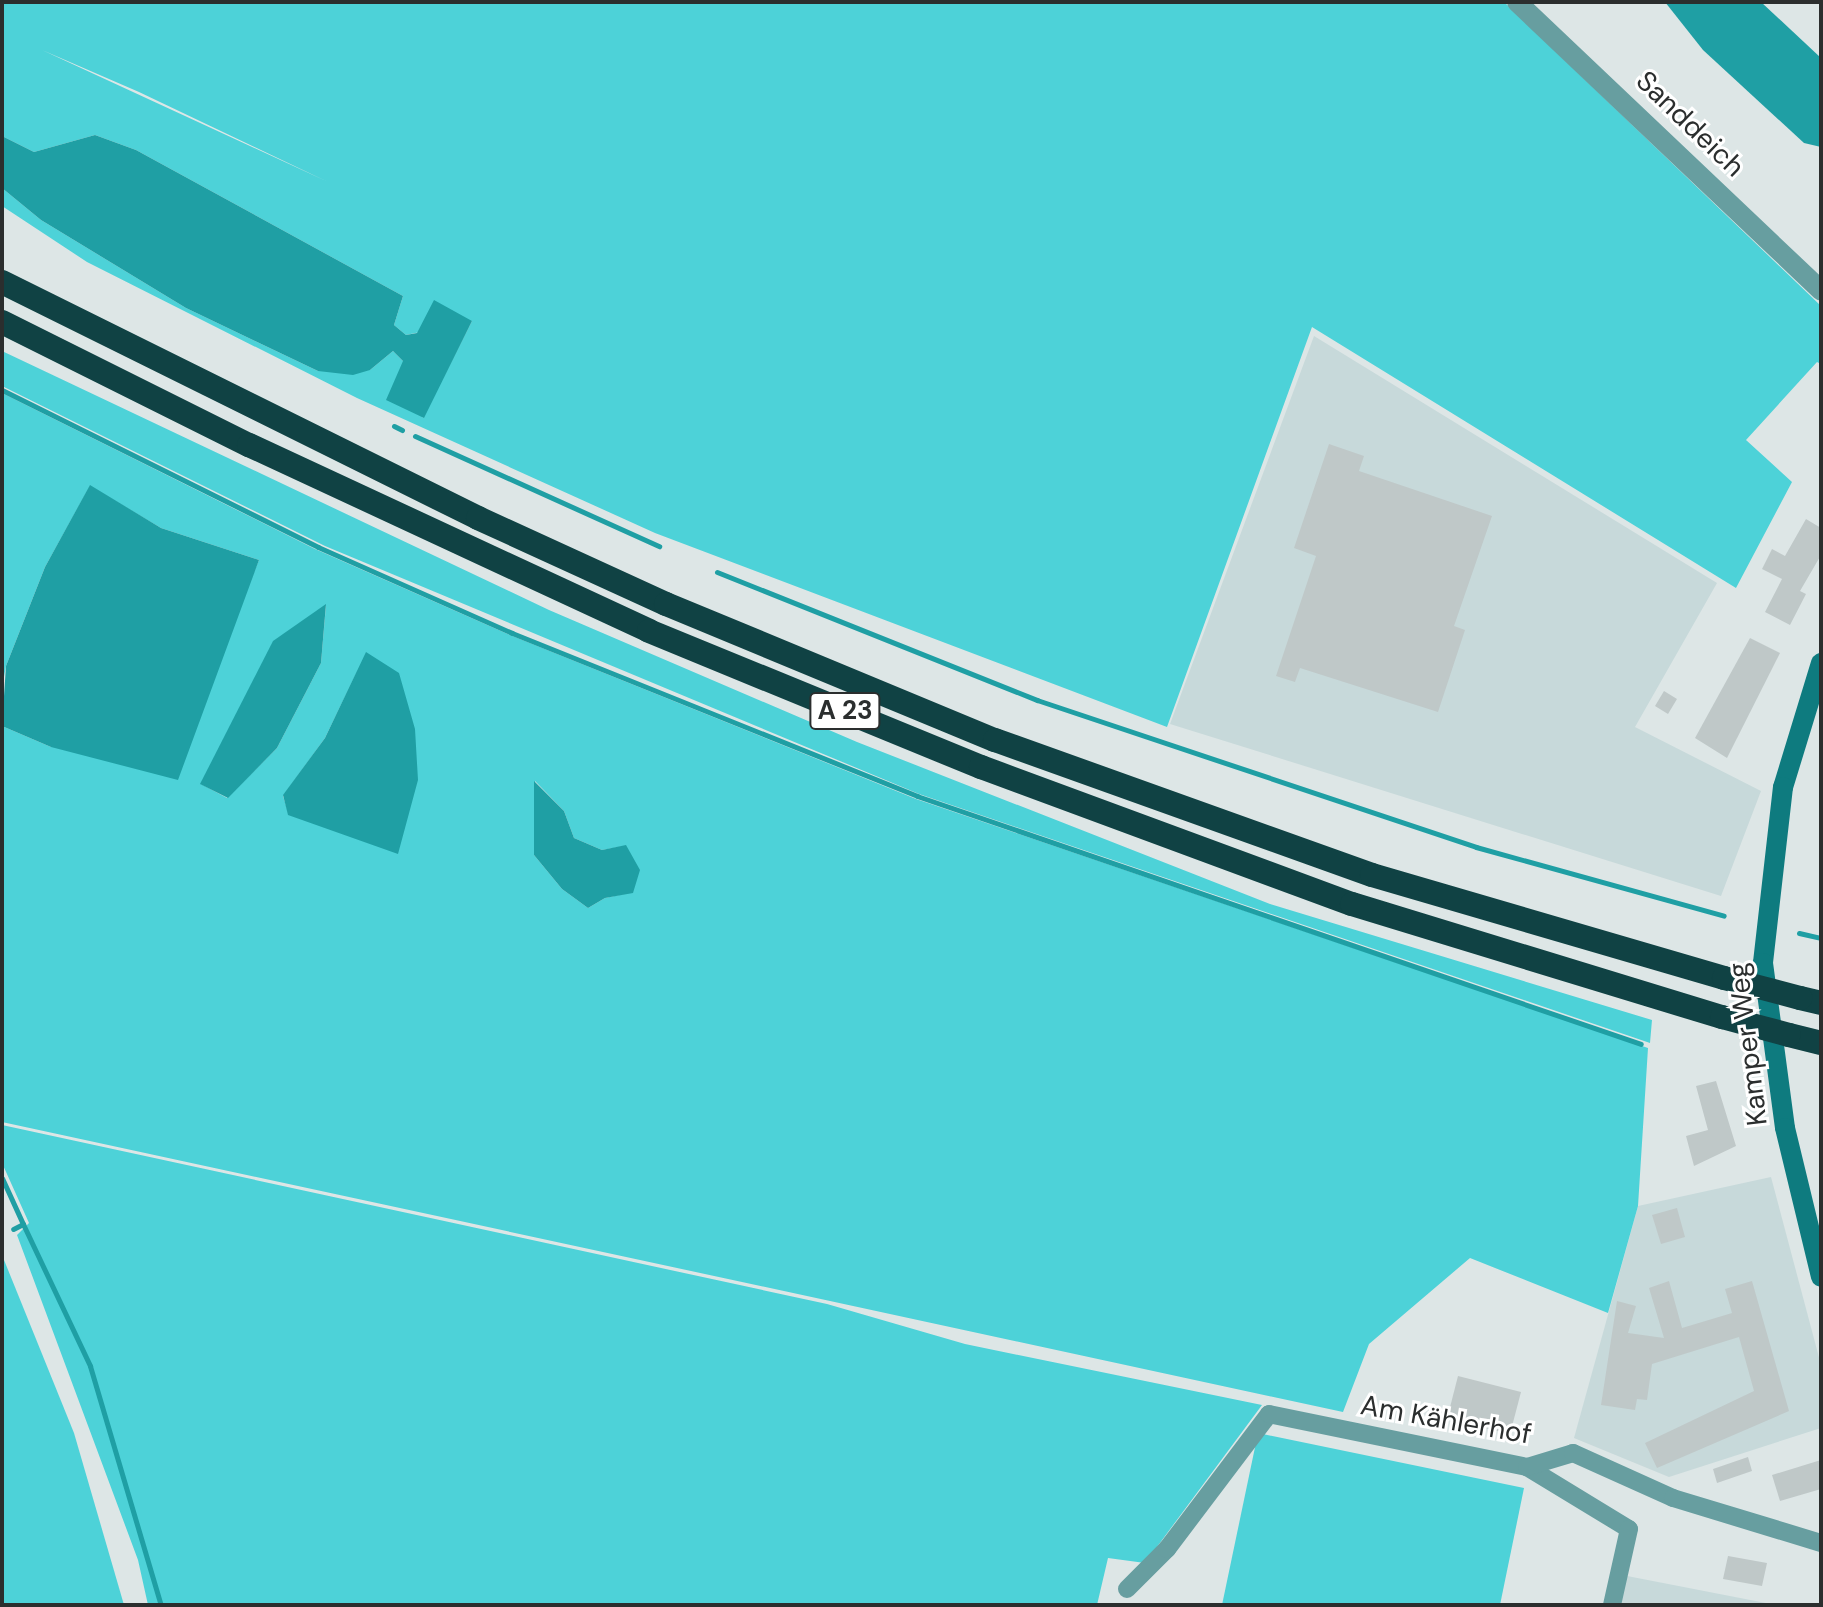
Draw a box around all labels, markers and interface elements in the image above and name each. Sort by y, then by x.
street label: Sanddeich [1629,64,1751,184]
road number: A 23 [809,689,881,733]
street label: Kamper Weg [1721,960,1775,1128]
street label: Am Kählerhof [1358,1388,1534,1452]

